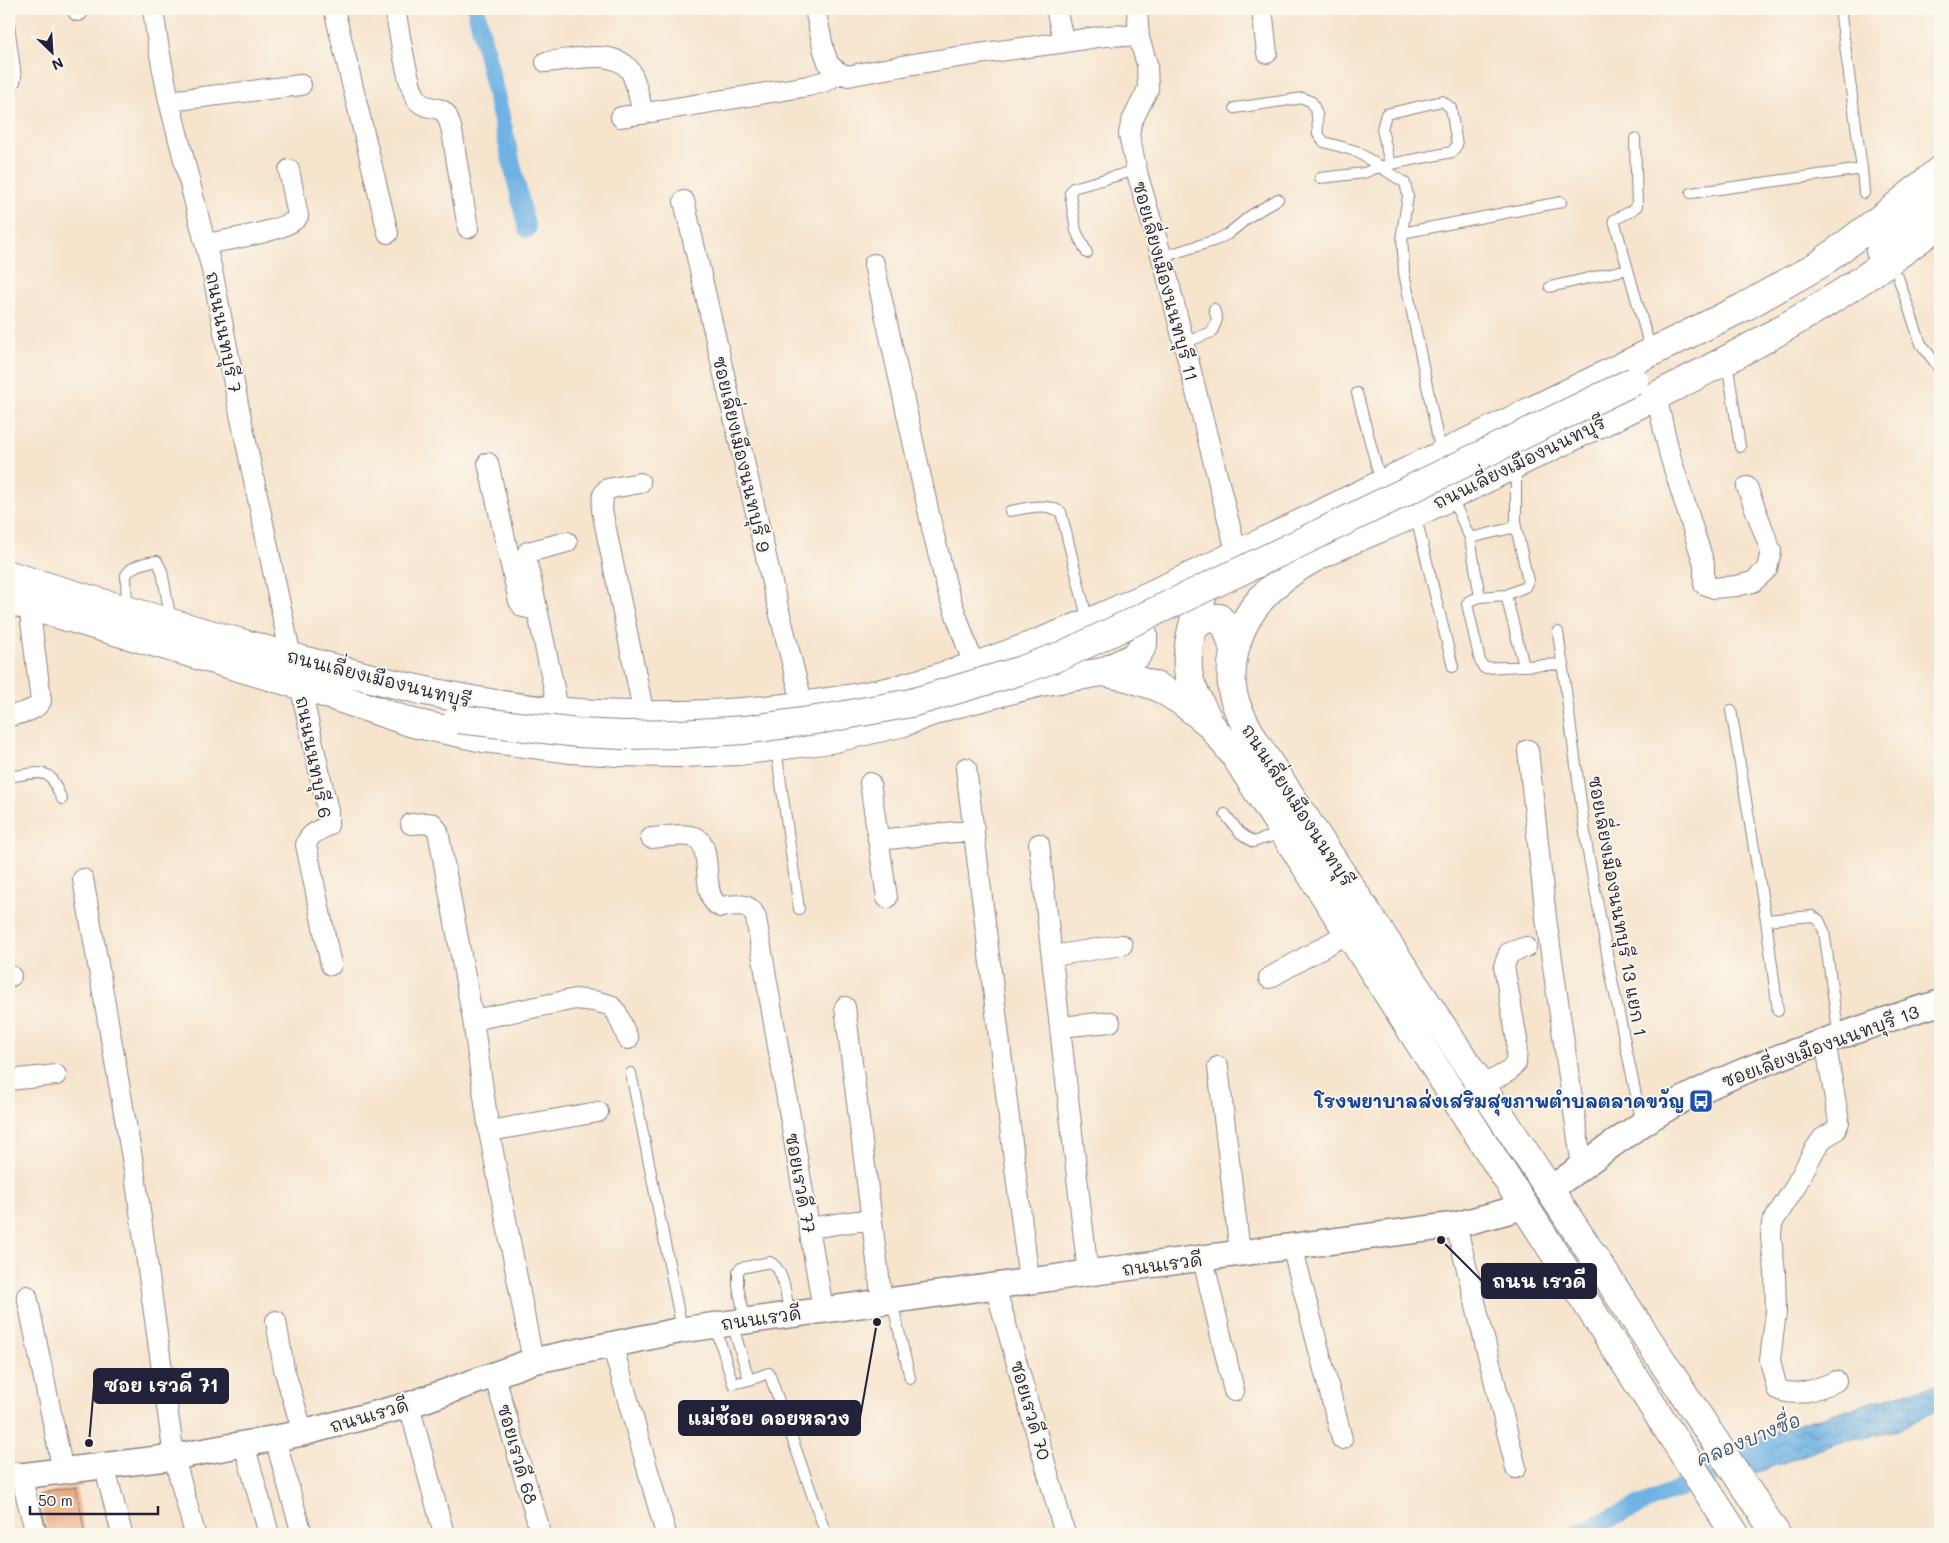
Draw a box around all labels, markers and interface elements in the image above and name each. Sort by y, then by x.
north arrow [28,28,78,78]
text: N [49,53,67,75]
street label: ซอยเลี่ยงเมืองนนทบุรี 11 [1126,177,1209,384]
street label: ถนนนนทบุรี 7 [199,269,248,395]
street label: ซอยเลี่ยงเมืองนนทบุรี 9 [706,353,781,555]
street label: ถนนเลี่ยงเมืองนนทบุรี [1427,406,1610,516]
street label: ถนนเลี่ยงเมืองนนทบุรี [284,639,475,715]
street label: ถนนนนทบุรี 6 [288,694,338,820]
street label: ถนนเลี่ยงเมืองนนทบุรี [1235,717,1363,892]
street label: ซอยเลี่ยงเมืองนนทบุรี 13 แยก 1 [1581,773,1657,1038]
street label: ซอยเลี่ยงเมืองนนทบุรี 13 [1716,995,1923,1095]
place label: โรงพยาบาลส่งเสริมสุขภาพตำบลตลาดขวัญ [1313,1088,1684,1116]
bus stop icon: โรงพยาบาลส่งเสริมสุขภาพตำบลตลาดขวัญ [1688,1088,1714,1114]
street label: ซอยเรวดี 77 [780,1131,822,1235]
street label: ถนนเรวดี [1120,1247,1204,1281]
callout: ถนน เรวดี [1482,1264,1596,1298]
text: ถนน เรวดี [1492,1267,1586,1293]
street label: ถนนเรวดี [719,1300,803,1336]
street label: ซอยเรวดี 70 [1005,1357,1057,1463]
callout: ซอย เรวดี 71 [94,1369,228,1403]
text: ซอย เรวดี 71 [104,1371,218,1397]
street label: ถนนเรวดี [327,1392,411,1438]
street label: ซอยเรวดี 68 [492,1401,544,1507]
callout: แม่ช้อย ดอยหลวง [679,1401,860,1435]
water label: คลองบางซื่อ [1690,1401,1804,1471]
text: แม่ช้อย ดอยหลวง [688,1404,850,1430]
scale bar [30,1483,158,1515]
text: 50 m [38,1490,73,1510]

